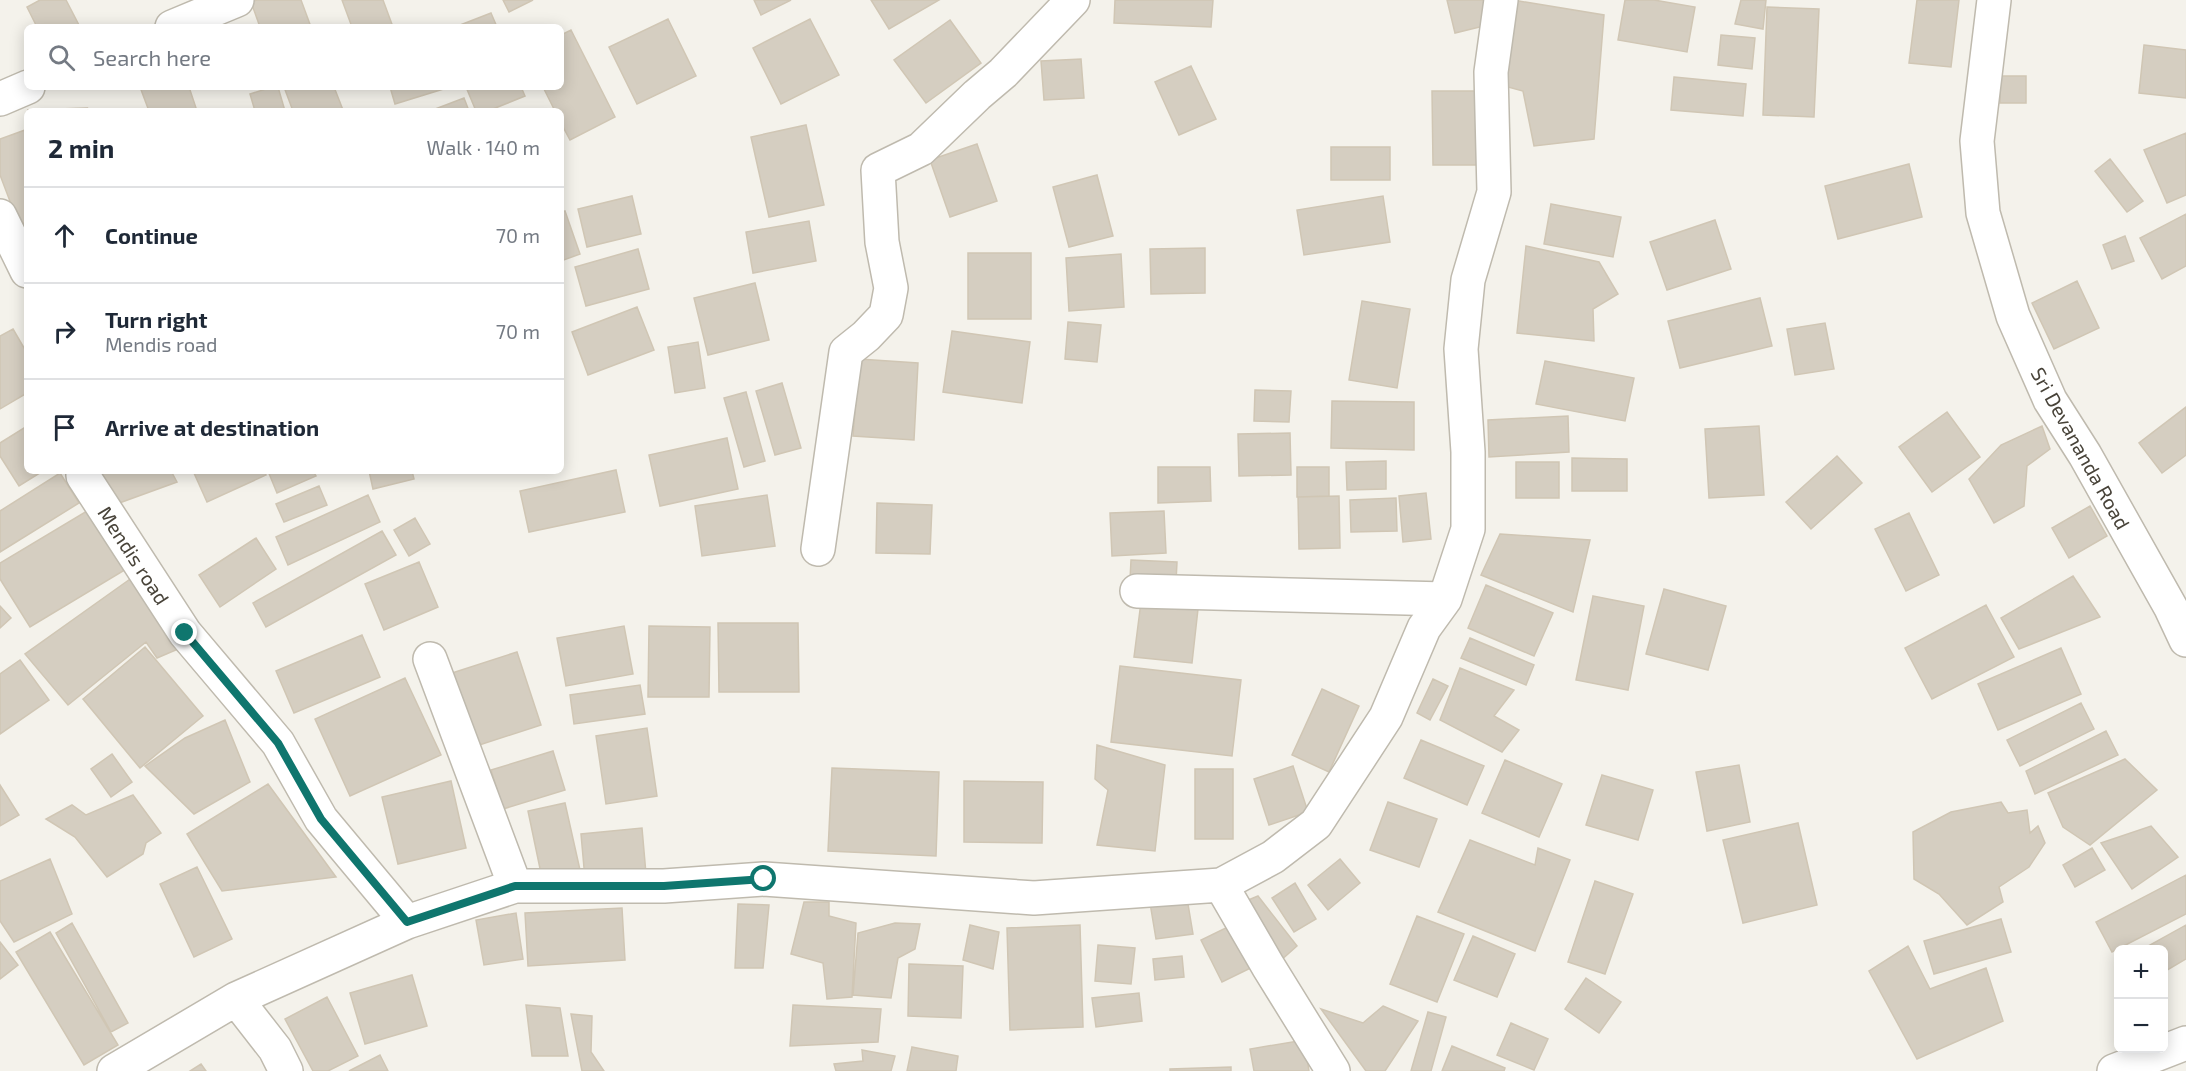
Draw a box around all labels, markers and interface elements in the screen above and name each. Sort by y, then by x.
search box [24,24,564,90]
icon: search [45,41,78,74]
text: Search here [93,44,211,70]
text: 2 min [48,132,114,163]
text: Walk · 140 m [426,135,540,159]
icon: ahead [48,219,81,252]
text: Continue [105,222,198,248]
text: 70 m [496,223,540,247]
text: Turn right [105,306,207,332]
icon: right [48,315,81,348]
text: 70 m [496,319,540,343]
text: Mendis road [105,332,218,356]
street label: Sri Devananda Road [2027,363,2135,533]
icon: arrive [48,411,81,444]
text: Arrive at destination [105,414,319,440]
street label: Mendis road [93,501,175,609]
route end [171,619,197,645]
route start [750,865,776,891]
map controls [2114,945,2168,1053]
button: + [2114,945,2168,999]
button: − [2114,999,2168,1053]

